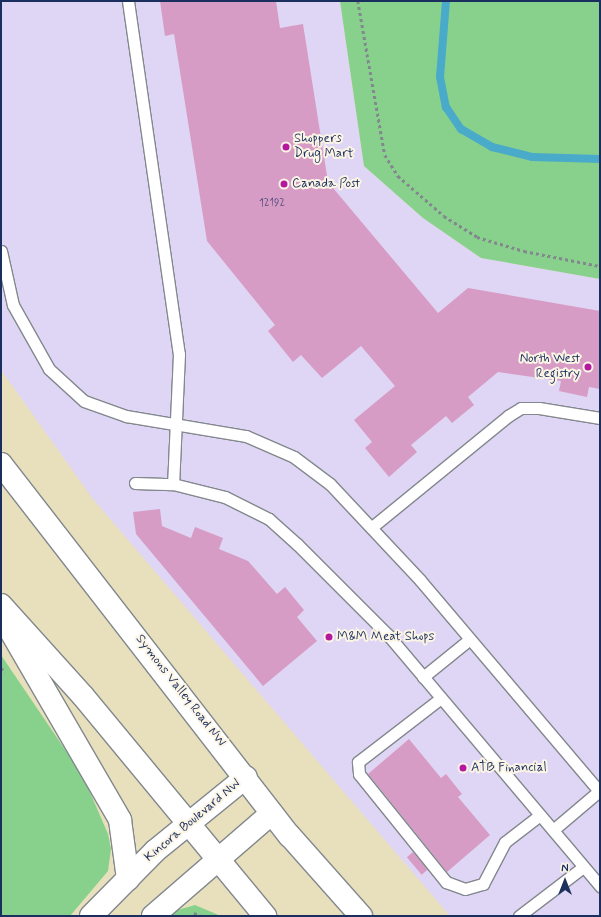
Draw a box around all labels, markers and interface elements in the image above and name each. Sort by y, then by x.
place label: Shoppers Drug Mart [294,132,354,163]
marker: Shoppers Drug Mart [281,142,291,152]
place label: Canada Post [292,176,360,192]
marker: Canada Post [279,179,289,189]
house number: 12192 [259,196,285,210]
place label: North West Registry [520,352,580,383]
marker: North West Registry [583,362,593,372]
place label: M&M Meat Shops [337,629,432,645]
marker: M&M Meat Shops [324,632,334,642]
street label: Symons Valley Road NW [132,633,228,749]
place label: ATB Financial [471,760,549,776]
marker: ATB Financial [458,763,468,773]
street label: Kincora Boulevard NW [142,776,244,866]
north arrow [545,861,585,901]
text: N [561,862,569,876]

